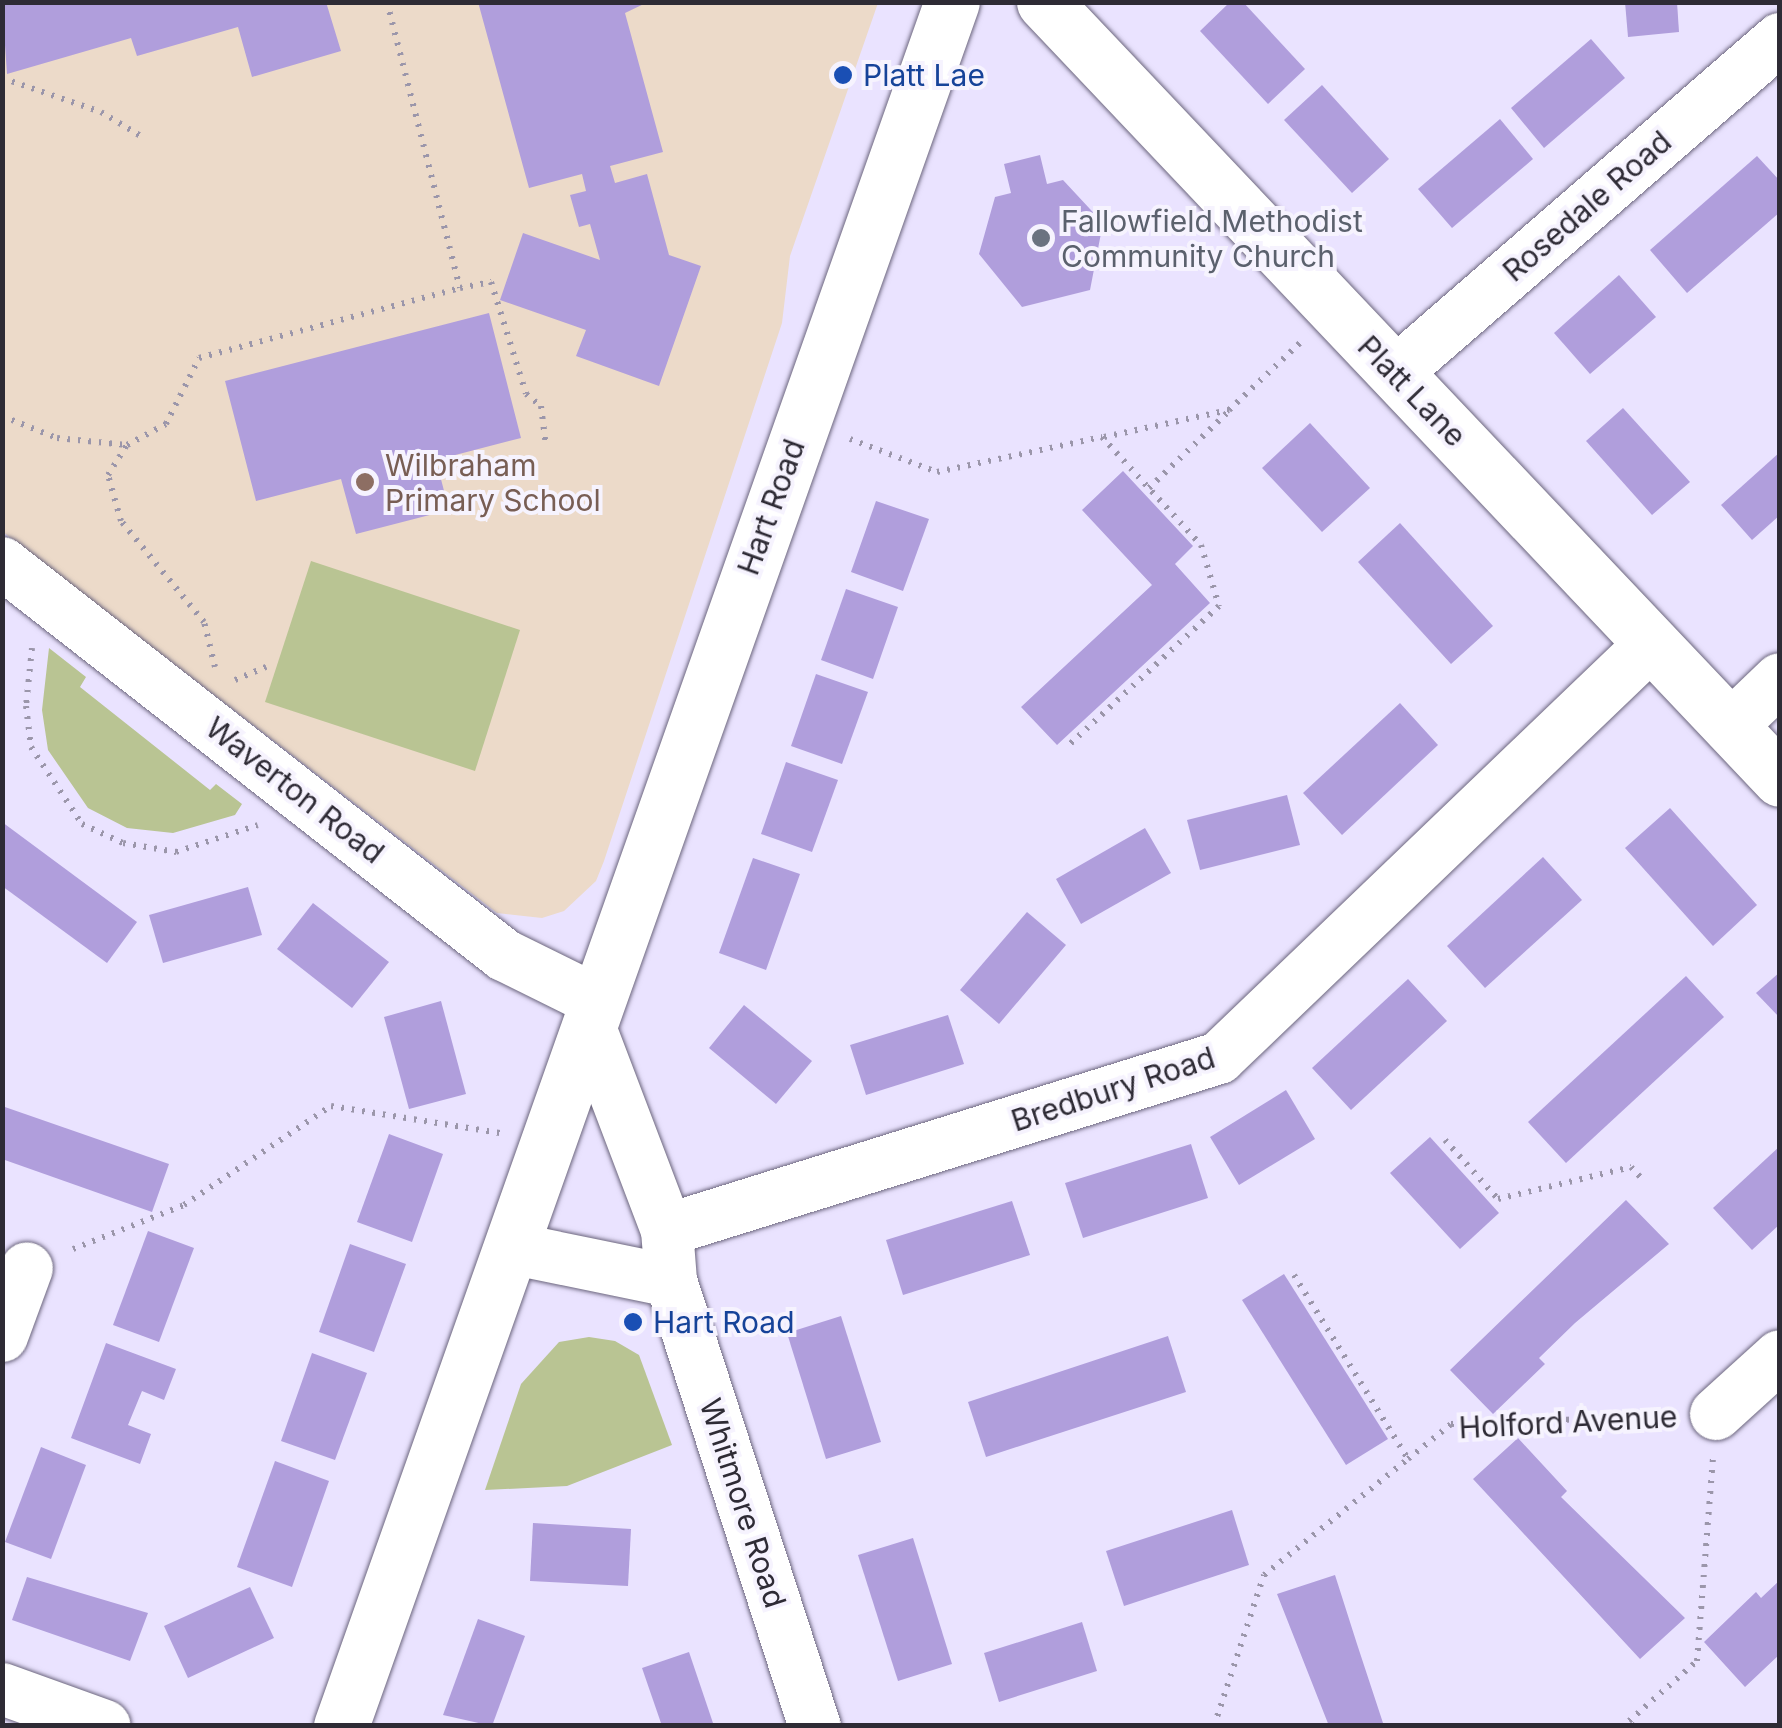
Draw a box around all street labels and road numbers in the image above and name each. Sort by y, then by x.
street label: Rosedale Road [1496,123,1678,289]
street label: Platt Lane [1351,328,1473,454]
street label: Hart Road [730,434,812,580]
street label: Waverton Road [199,709,391,871]
street label: Bredbury Road [1007,1039,1219,1139]
street label: Whitmore Road [692,1394,794,1612]
street label: Holford Avenue [1458,1398,1678,1446]

